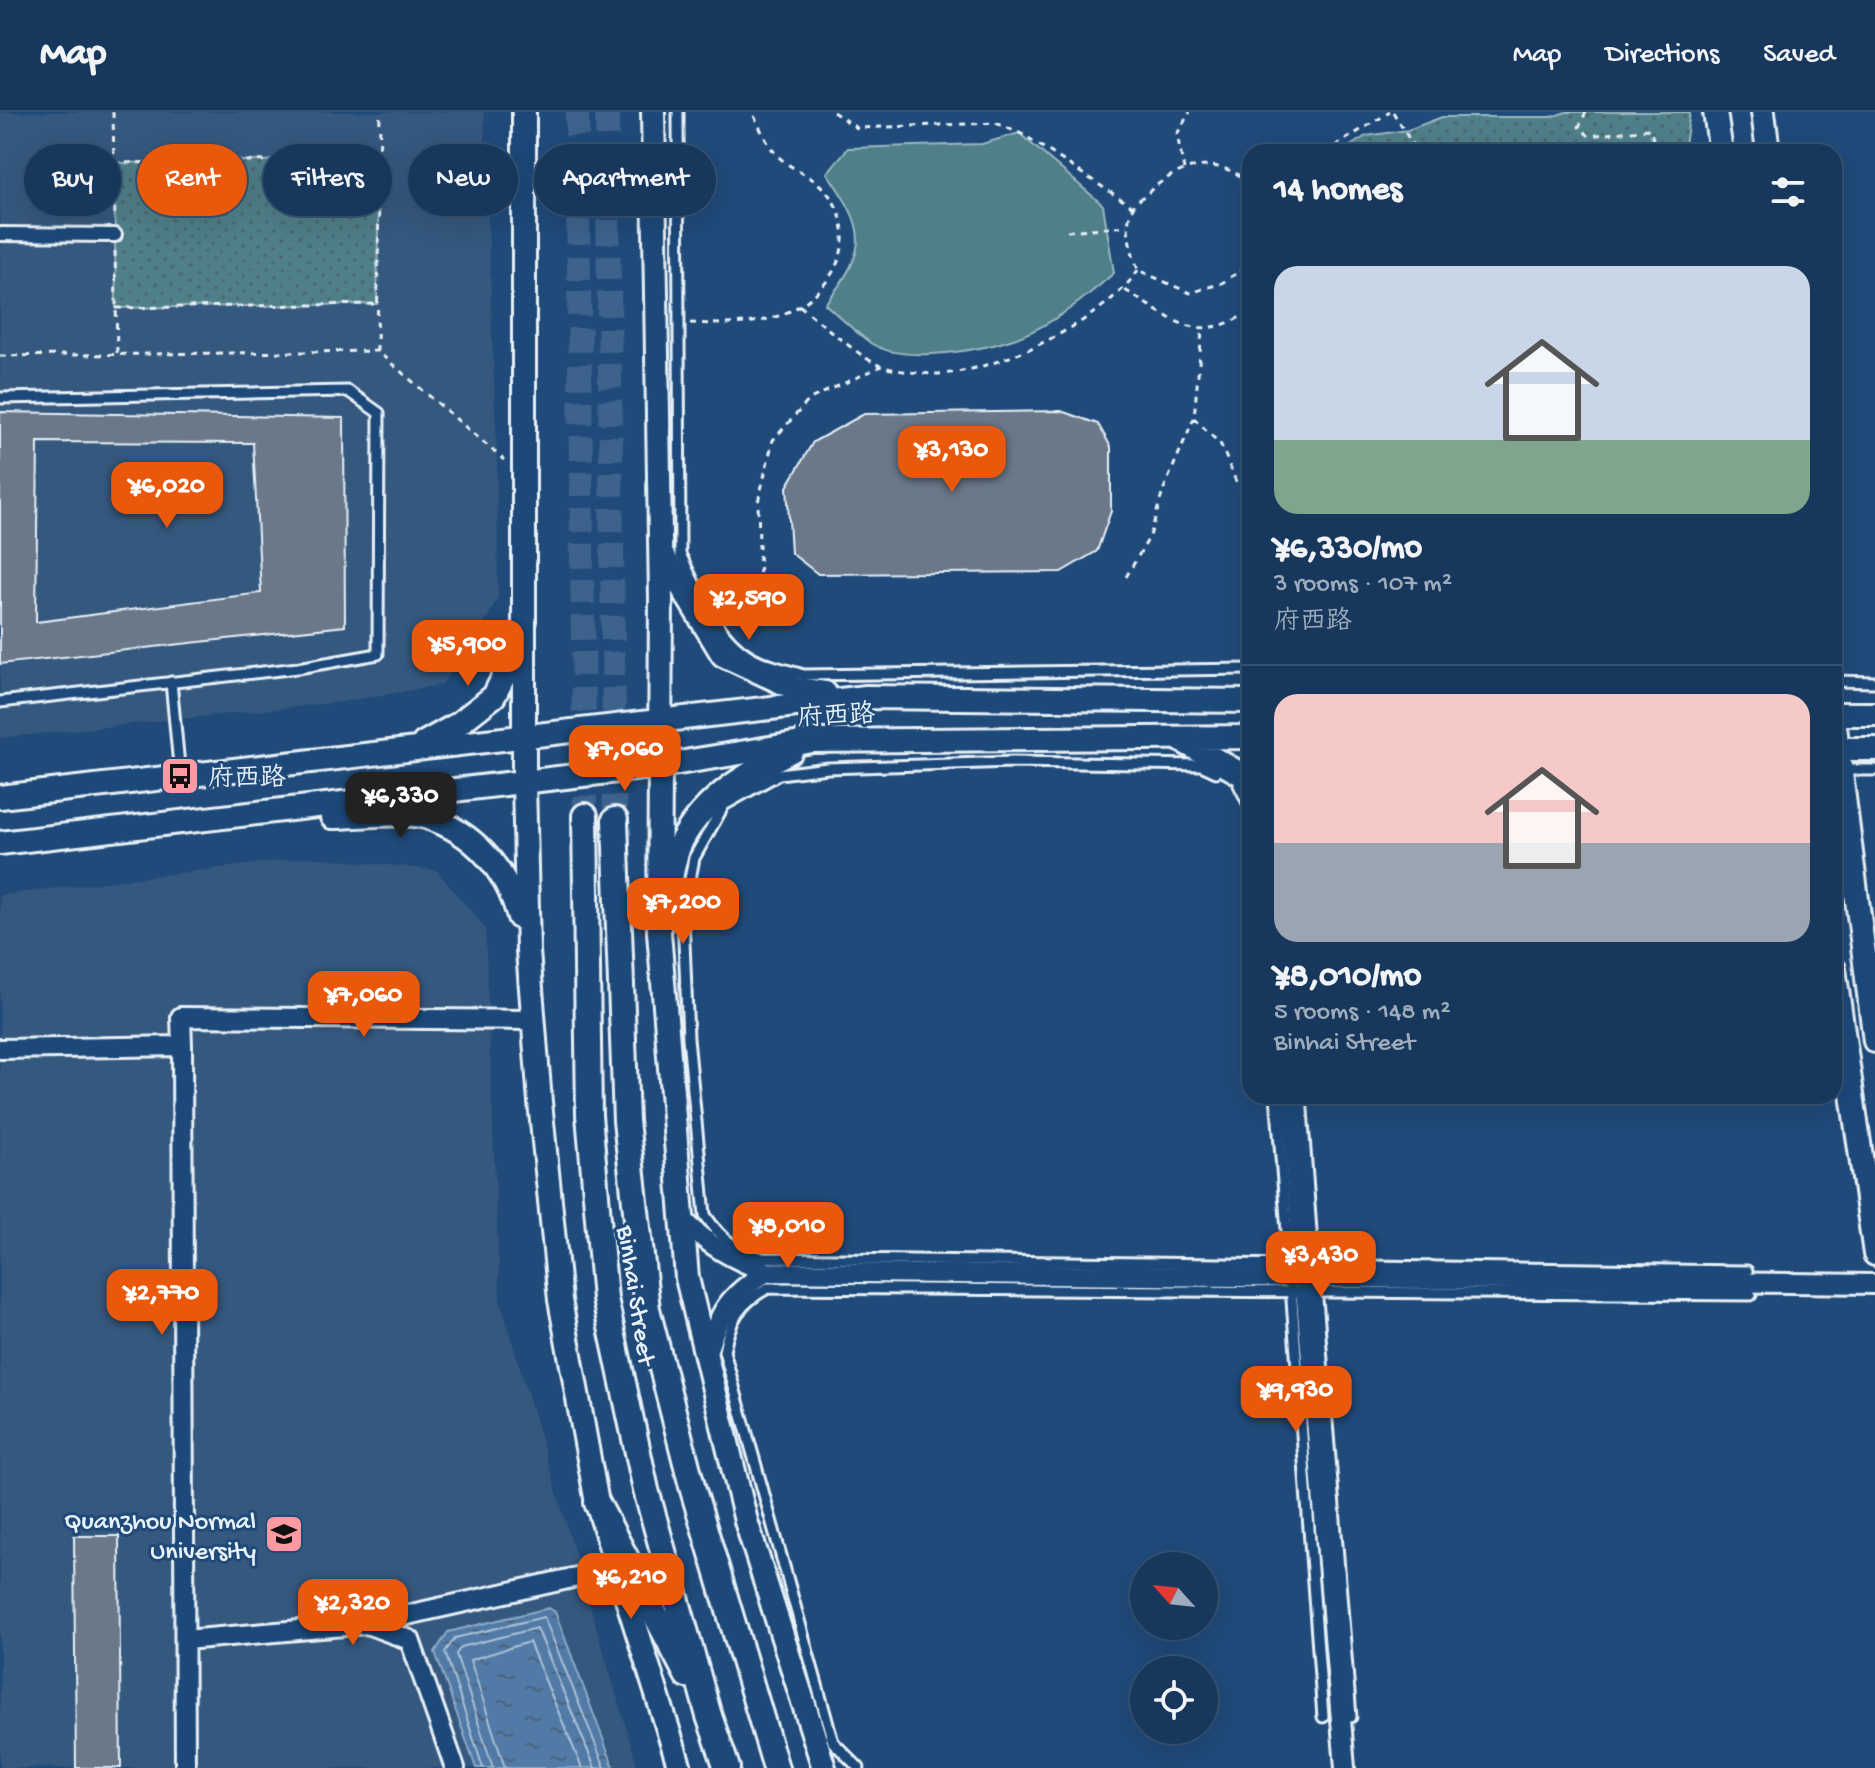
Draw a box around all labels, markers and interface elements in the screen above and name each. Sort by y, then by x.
text: Map [40,33,106,77]
text: Map [1513,39,1561,72]
text: Directions [1605,39,1719,72]
text: Saved [1763,39,1835,72]
chip: Buy [24,144,121,216]
chip: Rent [137,144,247,216]
chip: Filters [263,144,392,216]
chip: New [408,144,518,216]
chip: Apartment [534,144,716,216]
icon: filters [1766,170,1810,214]
text: 14 homes [1274,172,1402,212]
icon: home [1470,318,1614,462]
pin: ¥3,130 [887,426,1017,494]
text: ¥3,130 [916,436,988,467]
pin: ¥6,020 [102,462,232,530]
text: ¥6,020 [129,472,205,503]
text: ¥6,330/mo [1274,530,1422,570]
text: 3 rooms · 107 m² [1274,570,1452,601]
pin: ¥2,590 [684,574,814,642]
text: ¥2,590 [712,584,786,615]
text: 府西路 [1274,608,1352,639]
pin: ¥5,900 [403,620,533,688]
text: ¥5,900 [430,630,506,661]
street label: 府西路 [796,699,876,736]
pin: ¥7,060 [560,725,690,793]
text: ¥7,060 [587,735,663,766]
icon: home [1470,746,1614,890]
bus stop icon: 府西路 [159,755,201,797]
place label: 府西路 [208,763,286,796]
pin: ¥6,330 [336,772,466,840]
text: ¥6,330 [363,782,439,813]
pin: ¥7,200 [618,878,748,946]
text: ¥7,200 [645,888,721,919]
text: ¥8,010/mo [1274,958,1421,998]
pin: ¥7,060 [299,971,429,1039]
text: ¥7,060 [326,981,402,1012]
text: 5 rooms · 148 m² [1274,998,1451,1029]
text: Binhai Street [1274,1029,1415,1060]
pin: ¥8,010 [723,1202,853,1270]
text: ¥8,010 [751,1212,825,1243]
street label: Binhai Street [607,1223,660,1370]
pin: ¥3,430 [1256,1231,1386,1299]
text: ¥3,430 [1284,1241,1358,1272]
pin: ¥2,770 [97,1269,227,1337]
text: ¥2,770 [125,1279,199,1310]
pin: ¥9,930 [1231,1366,1361,1434]
text: ¥9,930 [1259,1376,1333,1407]
place label: Quanzhou Normal University [64,1508,256,1569]
school or university icon: Quanzhou Normal University [263,1513,305,1555]
north arrow [1130,1552,1218,1640]
map controls [1130,1552,1218,1744]
pin: ¥6,210 [566,1553,696,1621]
text: ¥6,210 [595,1563,667,1594]
pin: ¥2,320 [288,1579,418,1647]
text: ¥2,320 [316,1589,390,1620]
button: locate [1130,1656,1218,1744]

